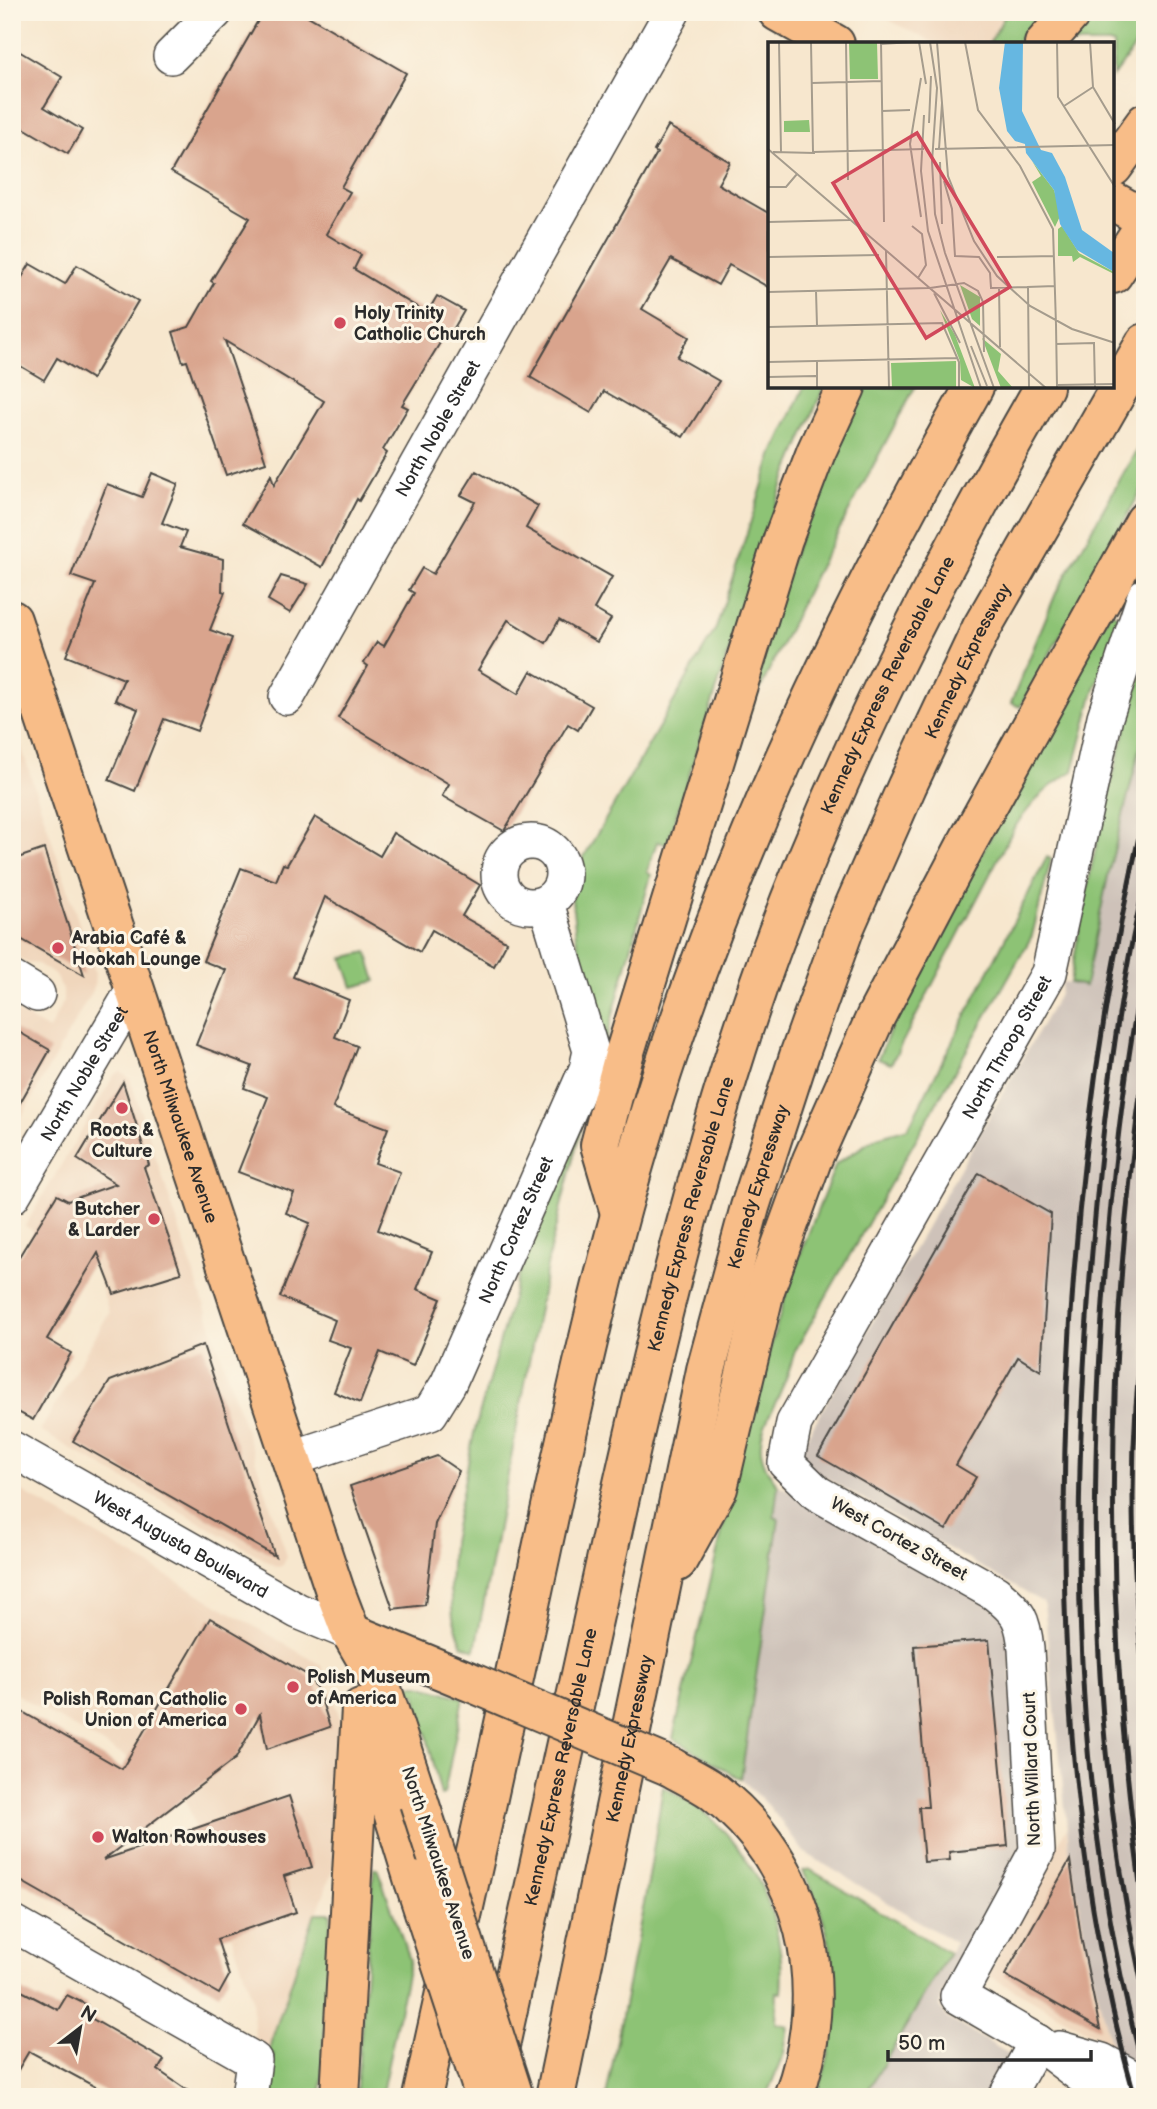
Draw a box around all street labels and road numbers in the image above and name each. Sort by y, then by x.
street label: North Noble Street [391,356,485,500]
street label: Kennedy Express Reversable Lane [816,552,959,817]
street label: Kennedy Expressway [920,579,1016,742]
street label: North Throop Street [958,971,1056,1123]
street label: North Noble Street [36,1002,133,1145]
street label: North Milwaukee Avenue [139,1028,223,1226]
street label: Kennedy Express Reversable Lane [644,1074,738,1354]
street label: Kennedy Expressway [723,1101,793,1271]
street label: North Cortez Street [474,1152,558,1307]
street label: West Augusta Boulevard [90,1487,272,1602]
street label: West Cortez Street [827,1493,972,1586]
street label: Kennedy Express Reversable Lane [520,1626,601,1908]
street label: Kennedy Expressway [602,1652,657,1824]
street label: North Willard Court [1019,1691,1045,1846]
street label: North Milwaukee Avenue [397,1764,479,1963]

